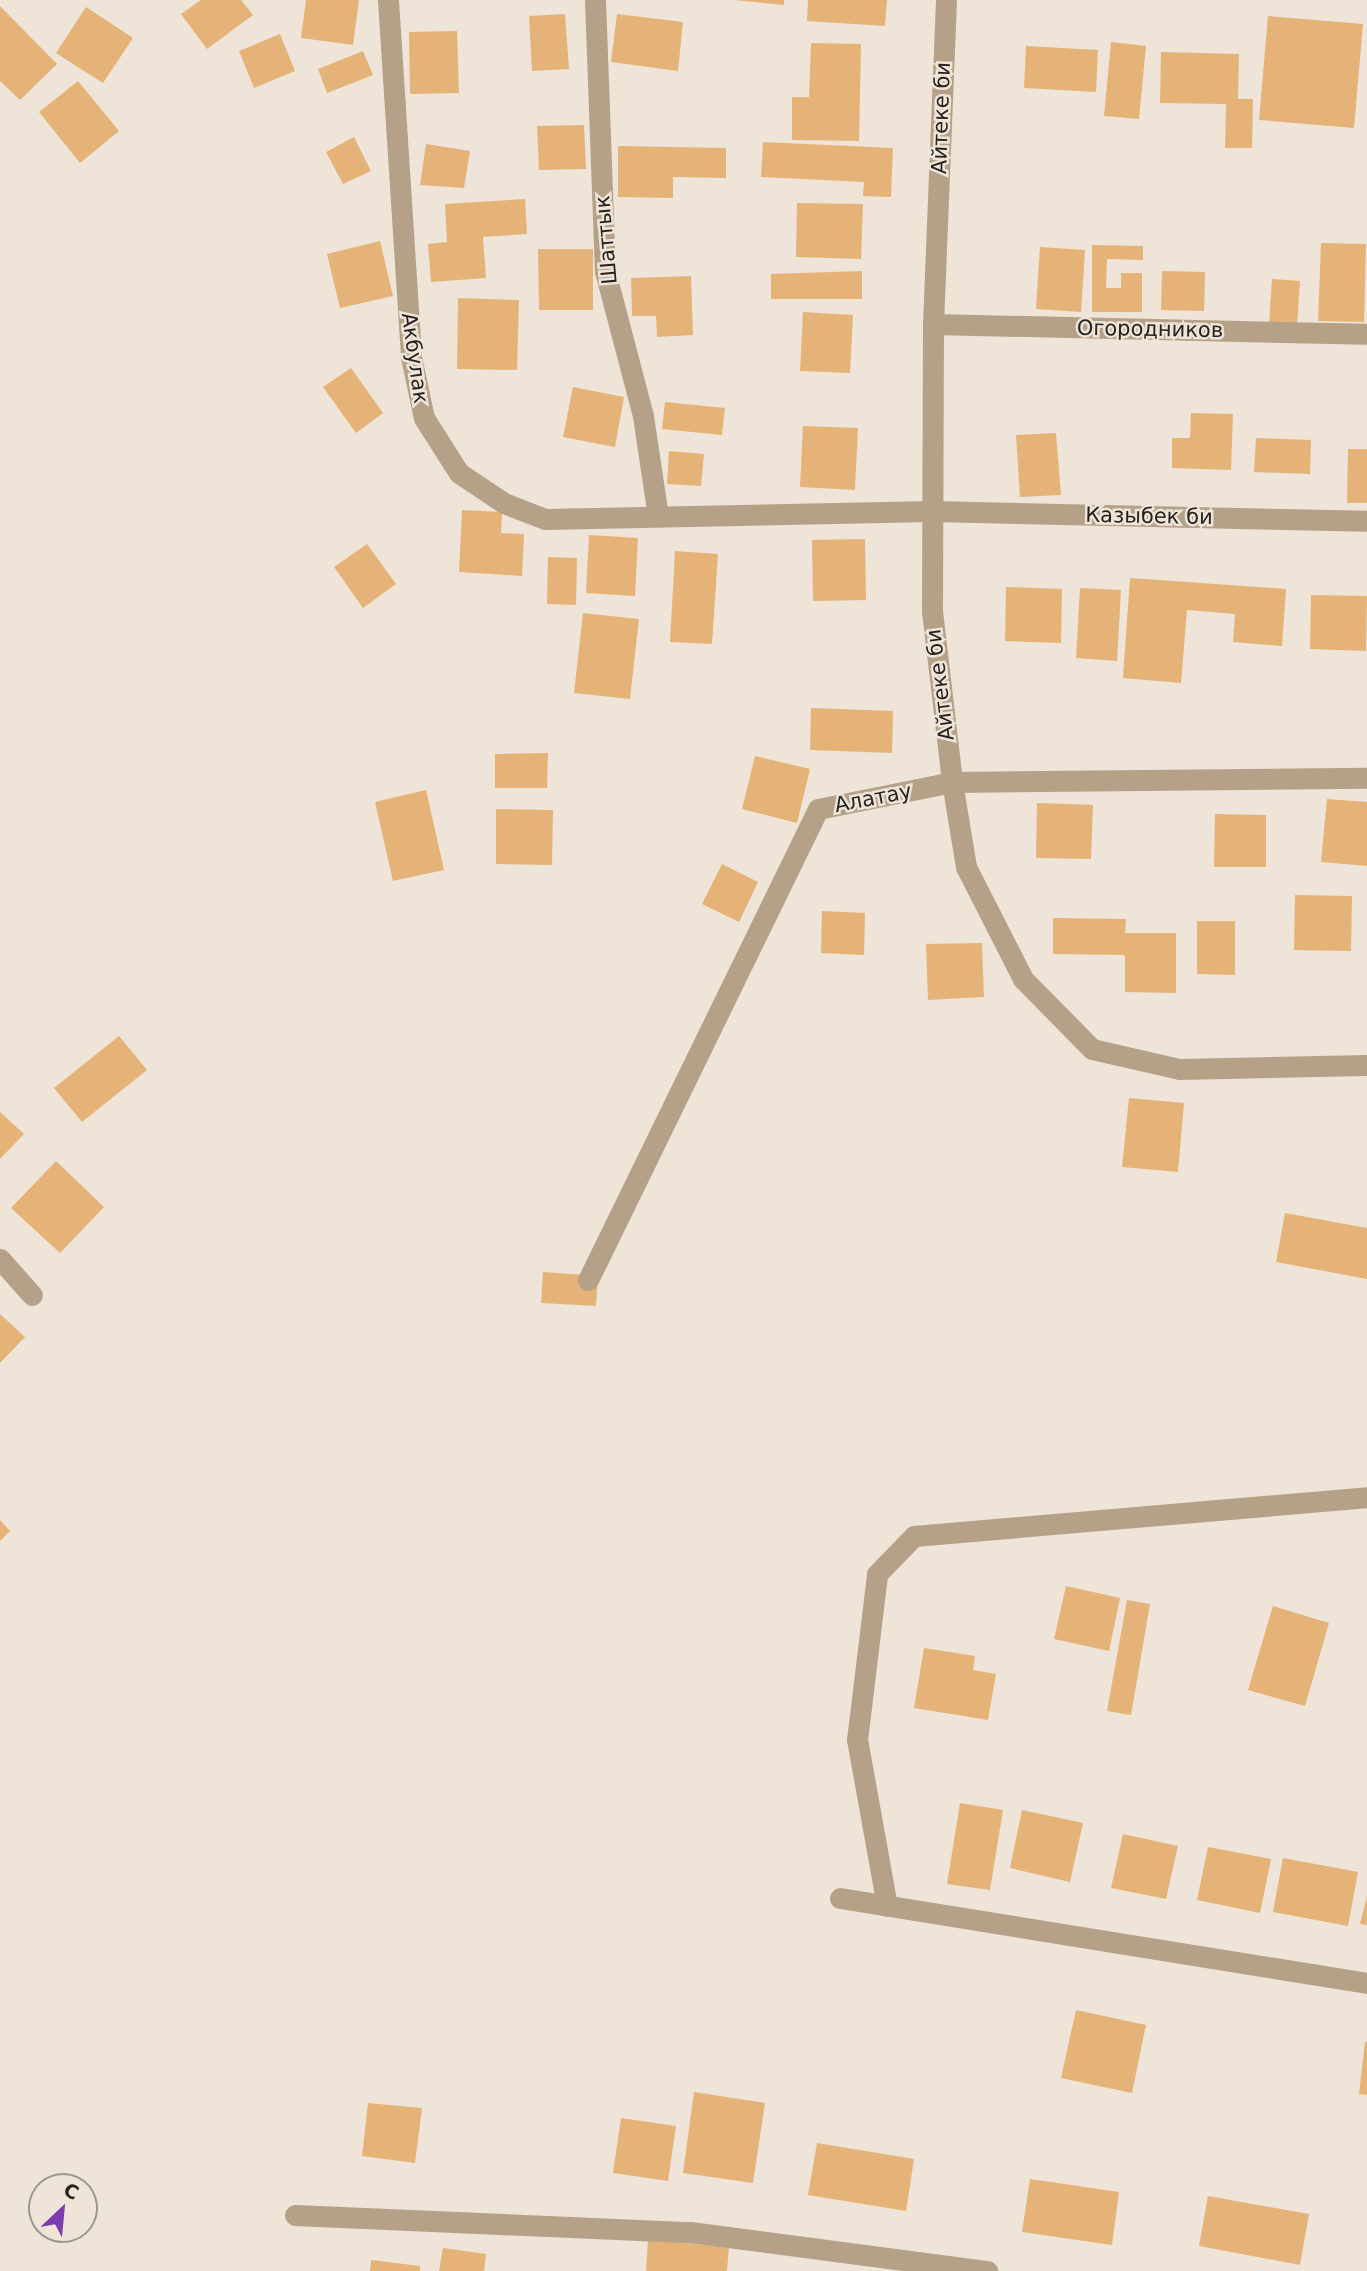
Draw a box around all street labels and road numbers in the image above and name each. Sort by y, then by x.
street label: Айтеке би [926,62,956,174]
street label: Шаттык [590,195,622,285]
street label: Акбулак [396,311,434,405]
street label: Огородников [1077,315,1223,343]
street label: Казыбек би [1085,502,1213,530]
street label: Айтеке би [921,628,959,742]
street label: Алатау [832,778,914,818]

